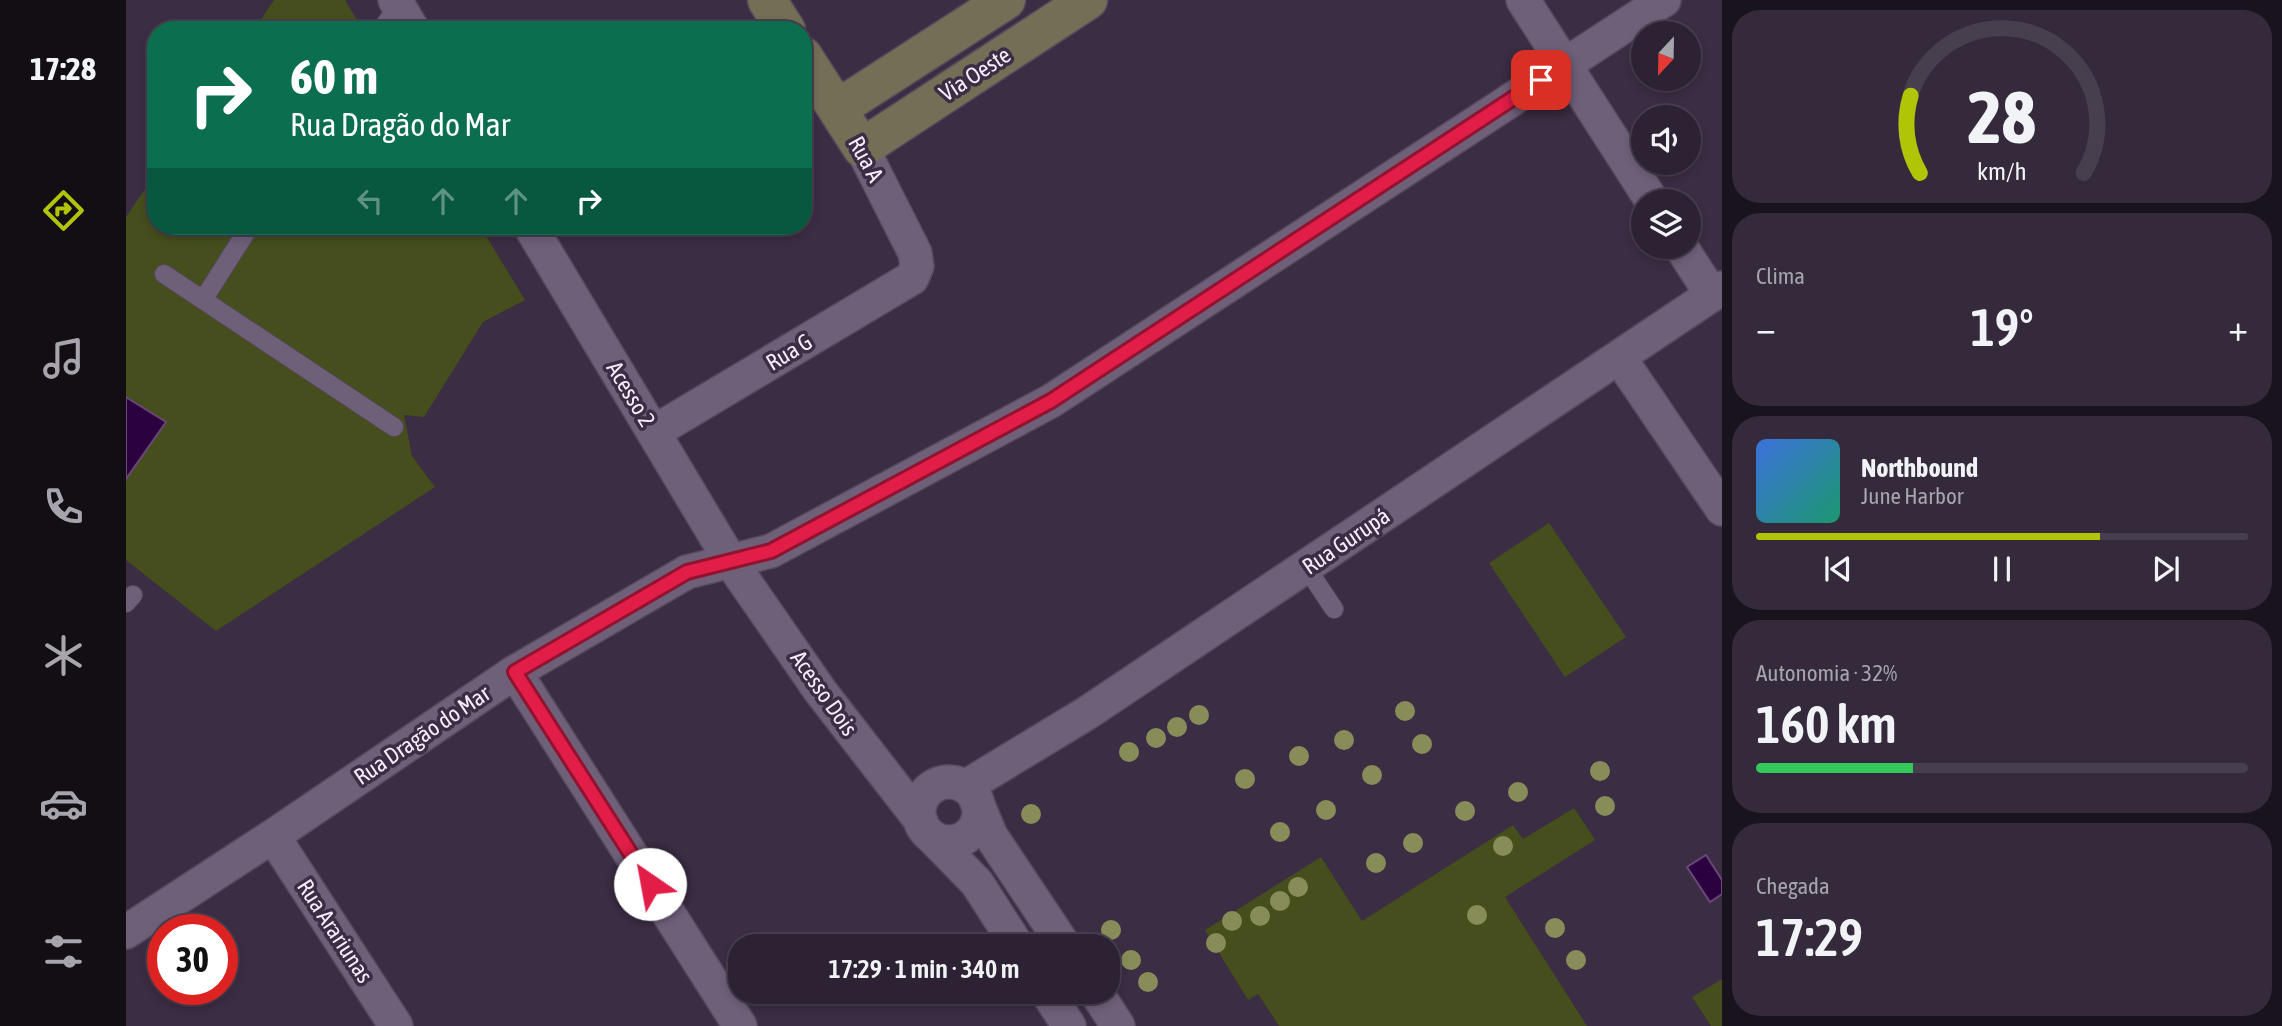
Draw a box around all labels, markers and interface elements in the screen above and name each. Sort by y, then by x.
north arrow [1631,21,1701,91]
map controls [1631,21,1701,259]
street label: Via Oeste [935,42,1015,106]
text: 60 m [290,48,378,104]
icon: right [175,49,266,140]
text: 17:28 [30,50,96,87]
pin [1511,50,1571,110]
icon: arrive [1522,61,1560,99]
text: 28 [1968,75,2036,158]
button: sound [1631,105,1701,175]
text: Rua Dragão do Mar [290,106,510,143]
street label: Rua A [843,132,889,187]
text: km/h [1977,156,2027,184]
icon: left [351,182,389,220]
icon: ahead [424,182,462,220]
icon: ahead [497,182,535,220]
icon: right [570,182,608,220]
icon: directions [39,186,88,235]
button: layers [1631,189,1701,259]
text: Clima [1756,263,1805,289]
text: 19° [1970,297,2034,357]
text: − [1756,306,1776,349]
text: + [2228,306,2248,349]
street label: Rua G [761,328,817,376]
icon: music [39,334,88,383]
street label: Acesso 2 [602,357,660,431]
text: Northbound [1861,453,1978,483]
icon: phone [39,482,88,531]
text: June Harbor [1861,483,1964,509]
street label: Rua Gurupá [1298,502,1394,580]
icon: previous [1819,550,1857,588]
icon: pause [1983,550,2021,588]
icon: next [2147,550,2185,588]
icon: climate [39,631,88,680]
street label: Acesso Dois [785,646,863,740]
text: Autonomia · 32% [1756,660,1897,686]
street label: Rua Dragão do Mar [349,679,496,790]
text: 160 km [1756,694,1897,754]
icon: car [39,779,88,828]
position arrow [613,847,687,921]
text: Chegada [1756,873,1830,899]
street label: Rua Arariunas [292,874,378,988]
text: 17:29 [1756,907,1863,967]
speed limit sign: 30 [147,914,238,1005]
icon: filters [39,927,88,976]
text: 17:29 · 1 min · 340 m [829,954,1019,984]

